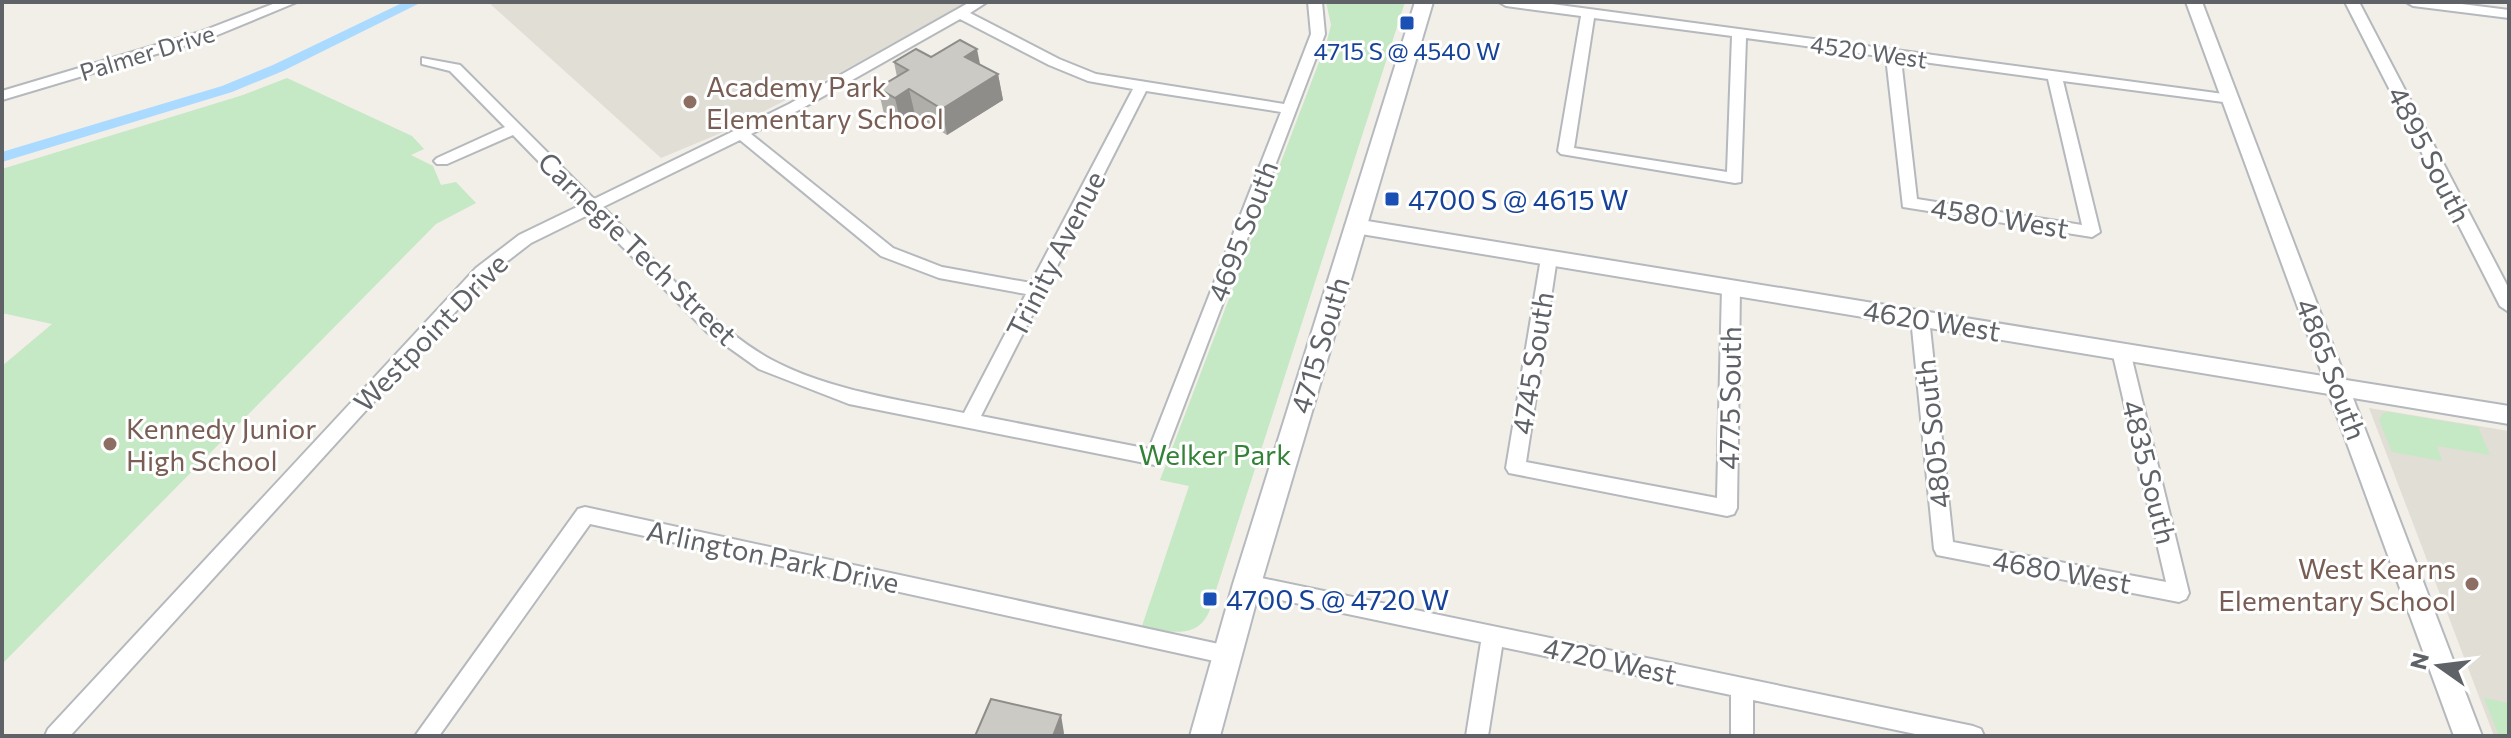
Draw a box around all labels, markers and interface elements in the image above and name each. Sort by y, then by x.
marker: 4715 S @ 4540 W [1398,14,1416,32]
street label: Palmer Drive [76,18,218,86]
street label: 4520 West [1809,28,1930,74]
place label: 4715 S @ 4540 W [1313,36,1501,65]
place label: Academy Park Elementary School [706,69,944,135]
street label: 4895 South [2381,80,2479,228]
marker: Academy Park Elementary School [681,93,699,111]
street label: Carnegie Tech Street [531,144,745,352]
street label: 4695 South [1200,156,1284,306]
street label: Trinity Avenue [999,165,1111,343]
place label: 4700 S @ 4615 W [1408,182,1628,216]
street label: 4580 West [1929,189,2071,245]
marker: 4700 S @ 4615 W [1383,190,1401,208]
street label: Westpoint Drive [346,246,514,418]
street label: 4715 South [1282,273,1356,417]
street label: 4745 South [1504,289,1560,437]
street label: 4620 West [1861,292,2003,348]
street label: 4865 South [2290,294,2374,444]
street label: 4775 South [1711,326,1747,470]
street label: 4805 South [1907,358,1957,510]
street label: 4835 South [2116,396,2184,548]
place label: Kennedy Junior High School [126,411,316,477]
marker: Kennedy Junior High School [101,435,119,453]
park label: Welker Park [1139,437,1291,471]
street label: Arlington Park Drive [644,513,902,599]
street label: 4680 West [1990,542,2134,600]
place label: West Kearns Elementary School [2218,551,2456,617]
marker: West Kearns Elementary School [2463,575,2481,593]
place label: 4700 S @ 4720 W [1226,582,1449,616]
marker: 4700 S @ 4720 W [1201,590,1219,608]
north arrow [2399,626,2479,706]
street label: 4720 West [1540,629,1680,691]
text: N [2404,650,2434,672]

